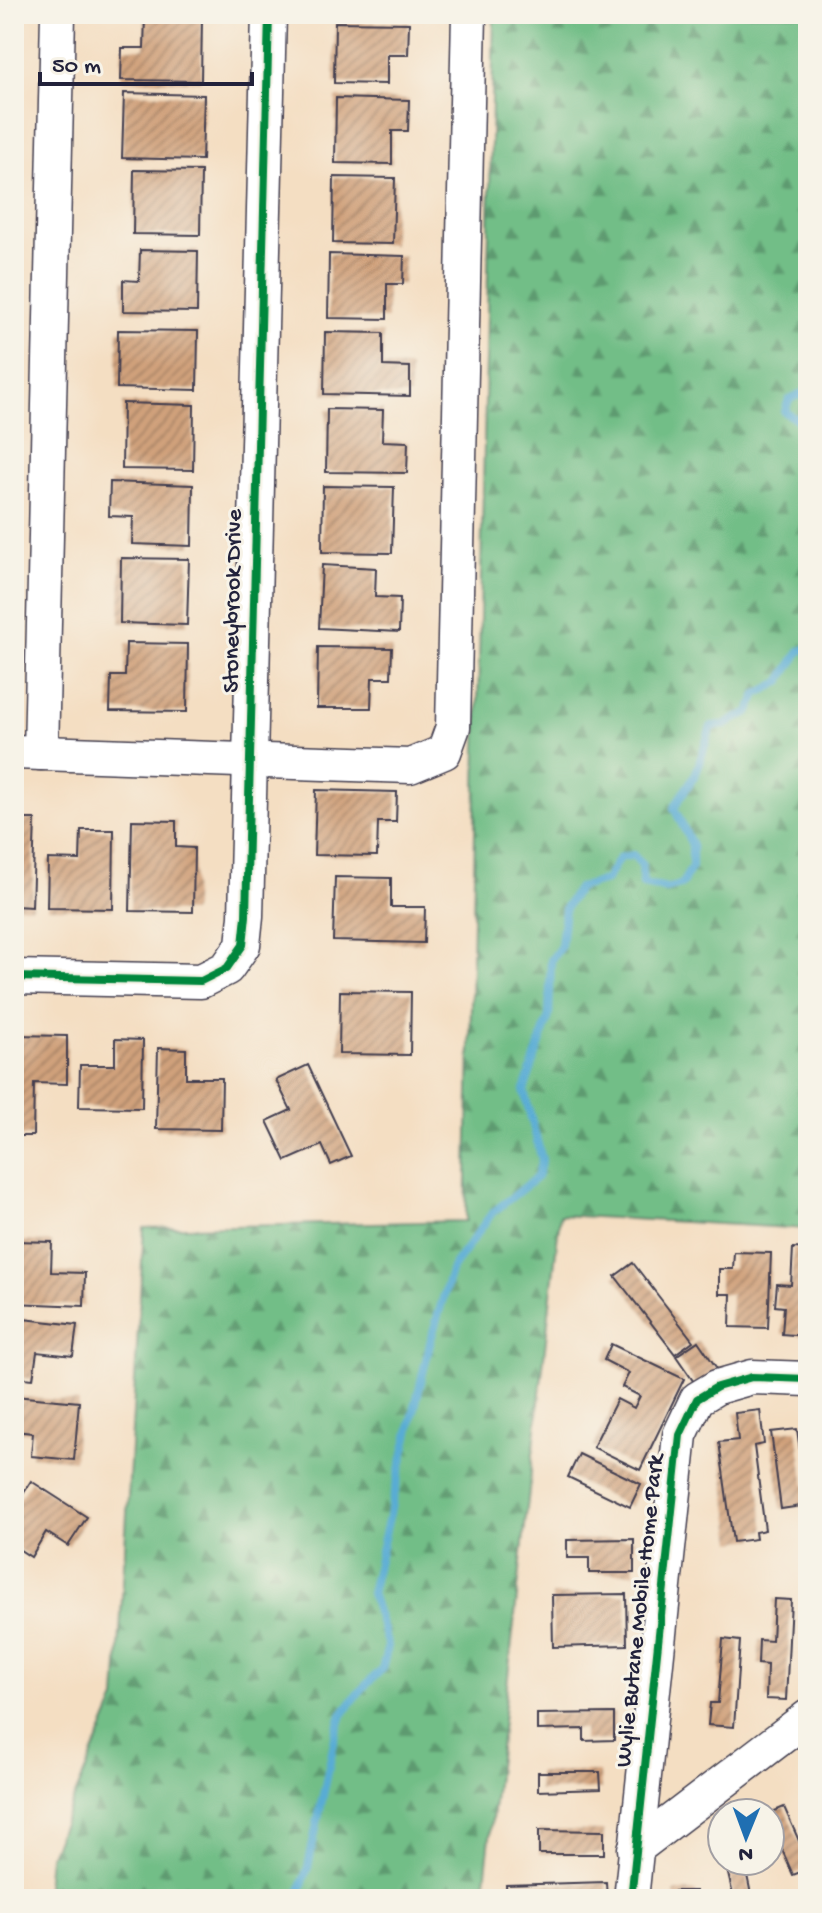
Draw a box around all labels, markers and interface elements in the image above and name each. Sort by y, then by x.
scale bar [40,36,252,86]
text: 50 m [52,53,101,82]
street label: Stoneybrook Drive [218,508,250,693]
street label: Wylie Butane Mobile Home Park [610,1451,672,1769]
north arrow [706,1797,786,1877]
text: N [738,1840,753,1866]

